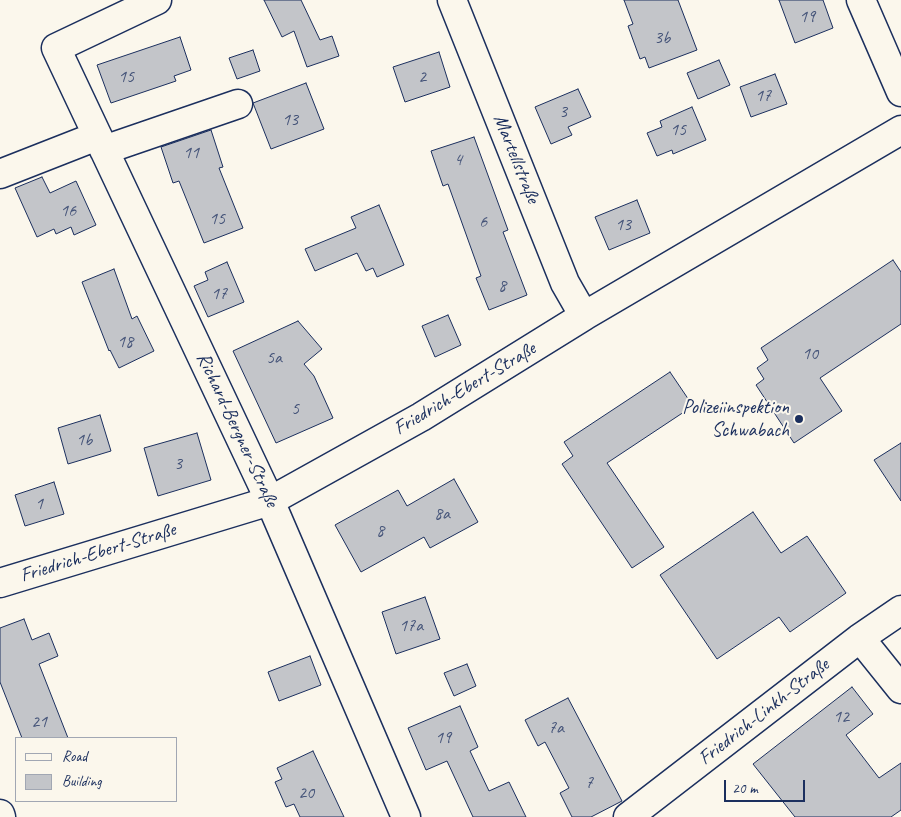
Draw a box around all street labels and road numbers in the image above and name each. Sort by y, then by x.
street label: Martellstraße [487,111,545,207]
street label: Friedrich-Ebert-Straße [390,337,540,441]
street label: Richard-Bergner-Straße [191,349,283,511]
street label: Friedrich-Ebert-Straße [17,518,179,588]
street label: Friedrich-Linkh-Straße [694,653,834,771]

